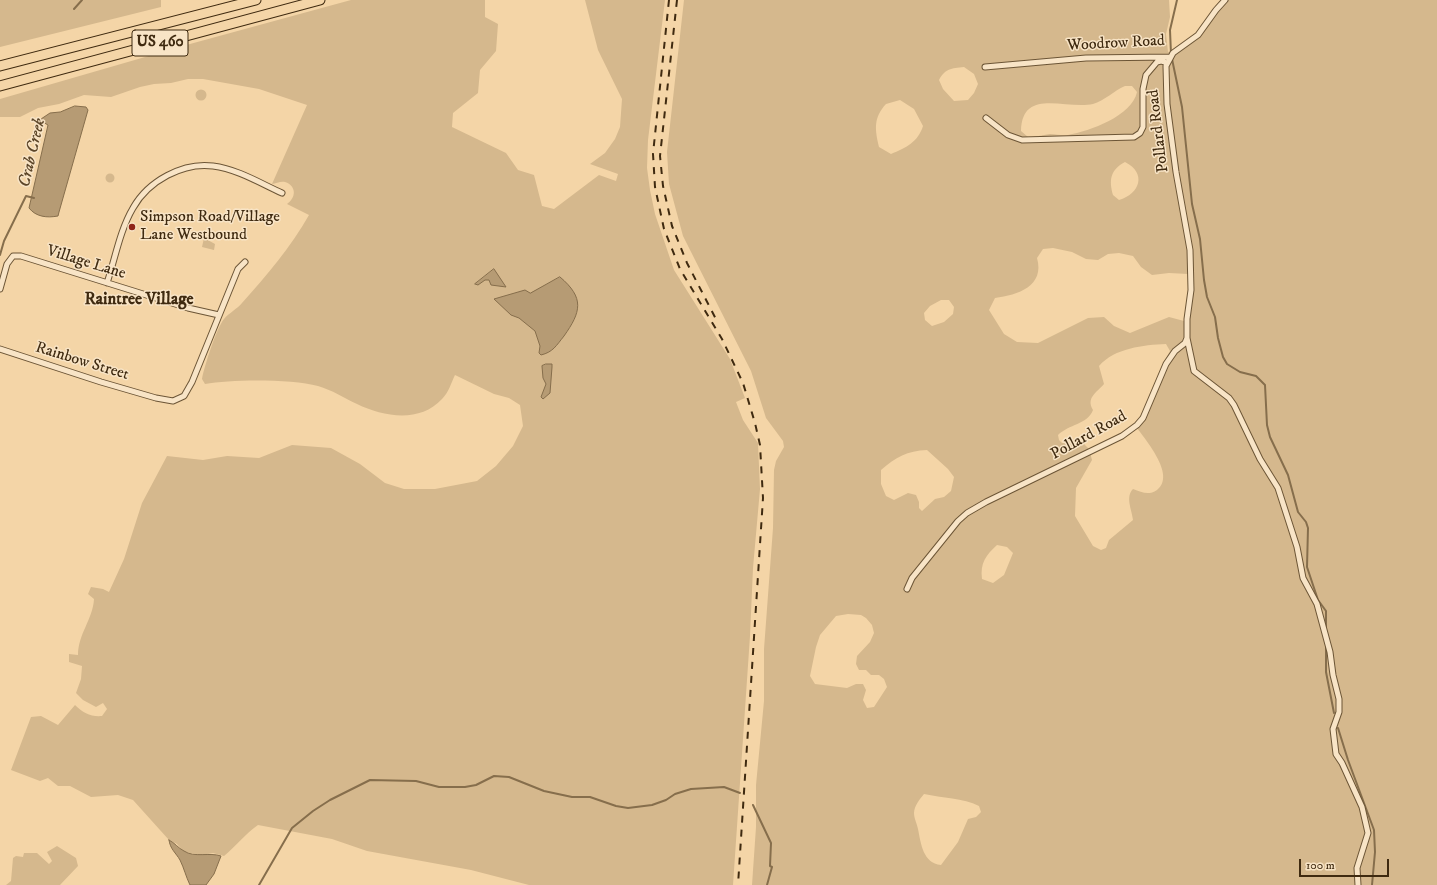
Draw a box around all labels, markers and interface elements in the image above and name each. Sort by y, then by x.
road number: US 460 [132,30,188,56]
street label: Woodrow Road [1067,32,1165,56]
street label: Pollard Road [1144,88,1174,174]
water label: Crab Creek [15,116,51,190]
place label: Simpson Road/Village Lane Westbound [140,208,280,246]
marker: Simpson Road/Village Lane Westbound [127,222,137,232]
street label: Village Lane [44,242,128,284]
district label: Raintree Village [85,290,193,310]
street label: Rainbow Street [33,339,131,385]
street label: Pollard Road [1048,407,1130,465]
scale bar [1301,851,1391,877]
text: 100 m [1306,858,1335,873]

